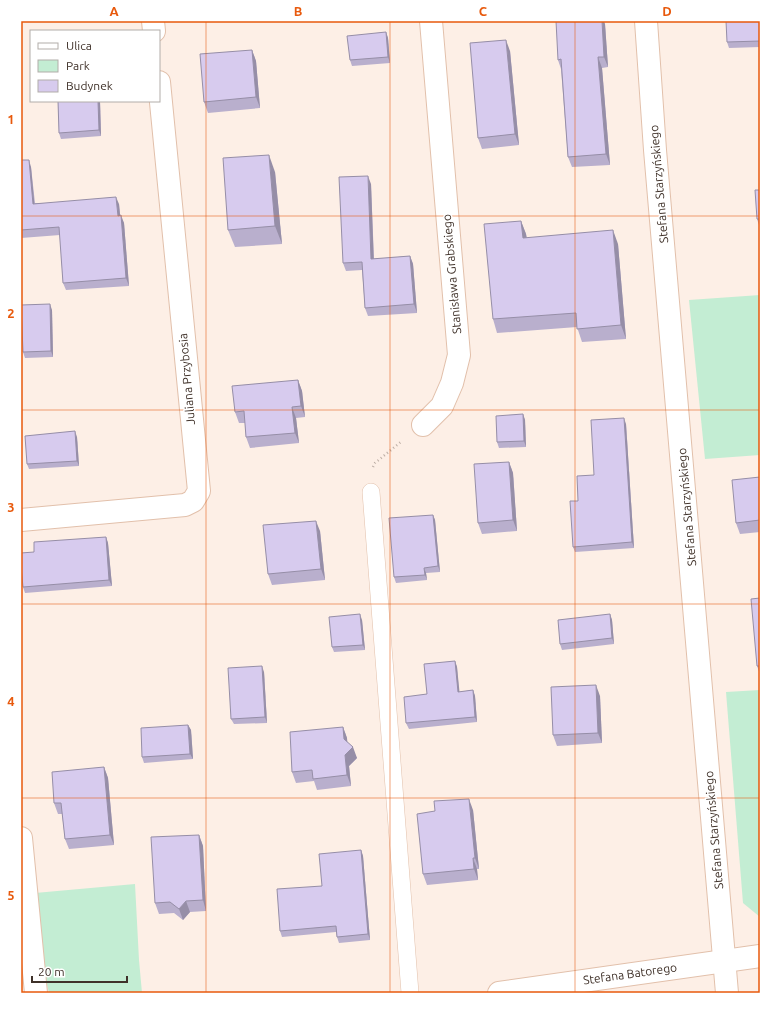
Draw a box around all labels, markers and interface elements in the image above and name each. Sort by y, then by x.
text: A [109,4,119,18]
text: B [294,4,303,18]
text: C [479,4,488,18]
text: D [662,4,672,18]
legend [30,30,160,102]
text: Ulica [66,39,92,52]
text: Park [66,59,90,72]
text: Budynek [66,79,113,92]
text: 1 [7,112,15,126]
street label: Stefana Starzyńskiego [647,124,670,244]
street label: Stanisława Grabskiego [440,214,463,334]
text: 2 [7,306,15,320]
street label: Juliana Przybosia [176,333,197,426]
street label: Stefana Starzyńskiego [675,447,698,567]
text: 3 [7,500,15,514]
text: 4 [7,694,15,708]
street label: Stefana Starzyńskiego [702,770,725,890]
text: 5 [7,888,15,902]
scale bar [32,958,127,984]
street label: Stefana Batorego [582,960,678,987]
text: 20 m [38,965,65,978]

